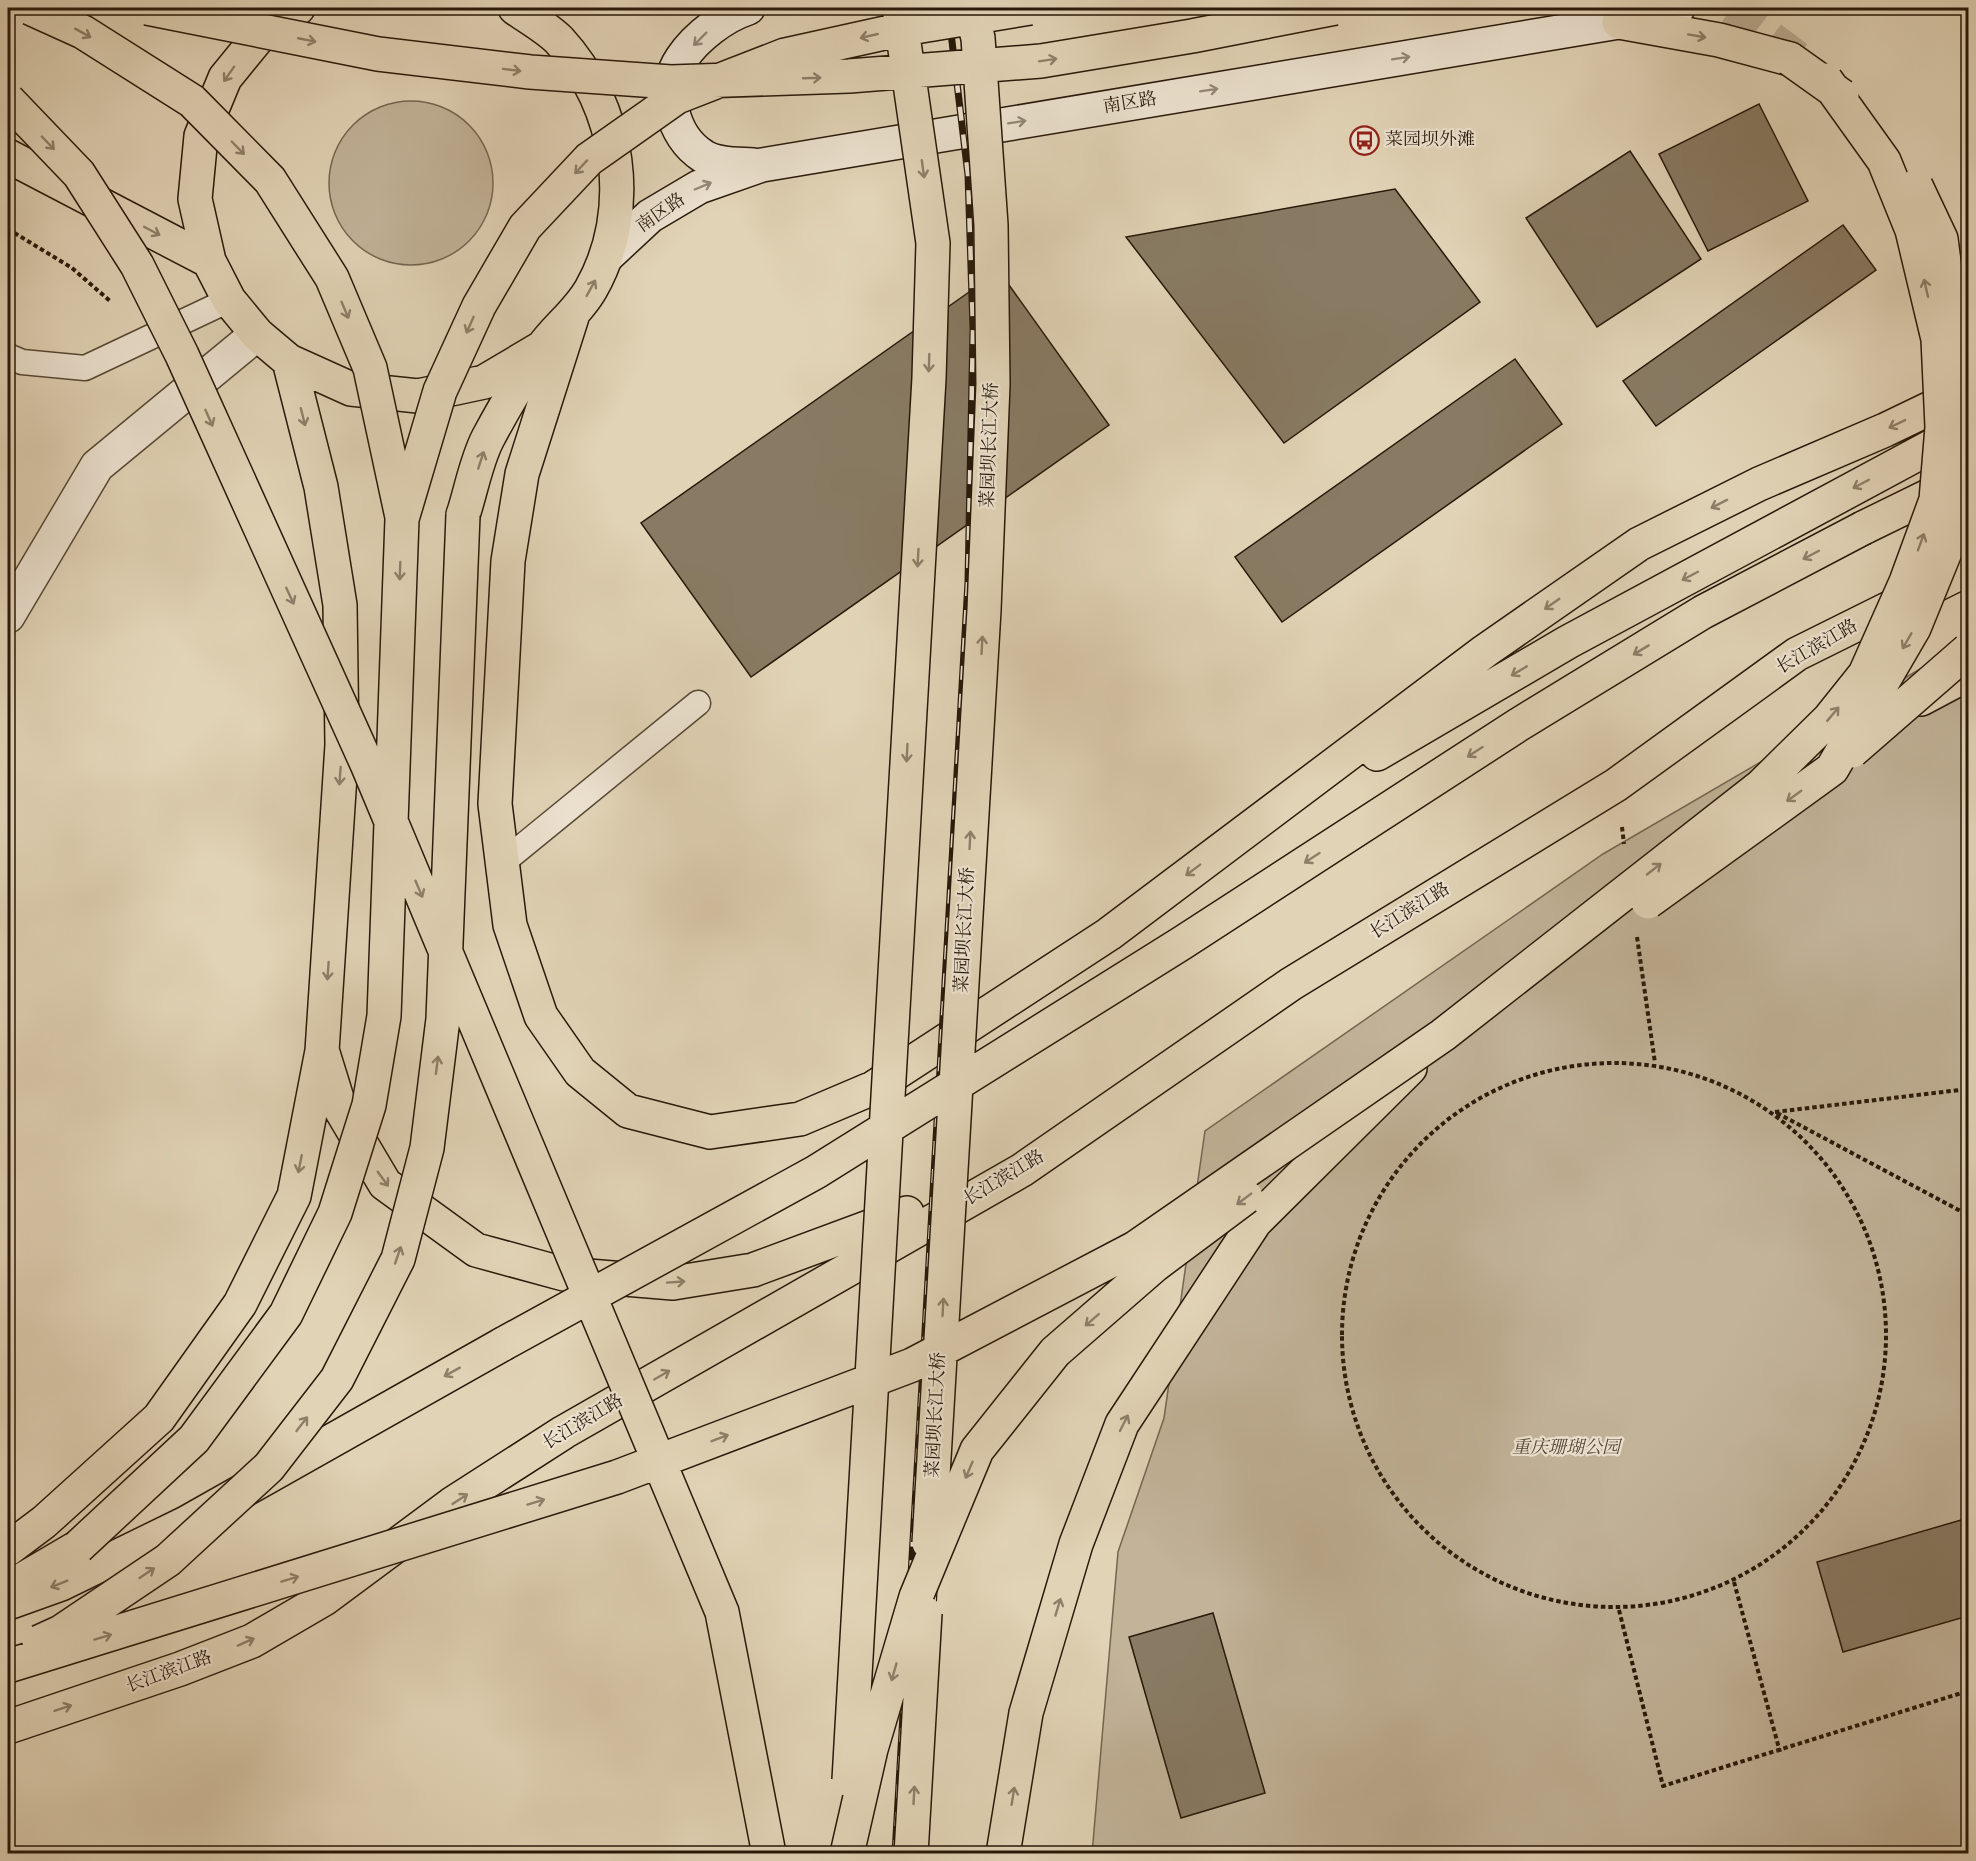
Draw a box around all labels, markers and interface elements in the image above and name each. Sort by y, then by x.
one-way arrow [74,27,91,39]
one-way arrow [860,31,879,43]
one-way arrow [1687,31,1706,42]
one-way arrow [692,32,707,47]
one-way arrow [297,35,316,46]
one-way arrow [1391,53,1411,64]
one-way arrow [1037,54,1057,65]
one-way arrow [502,64,522,75]
one-way arrow [223,66,235,82]
one-way arrow [801,72,821,83]
one-way arrow [1199,84,1218,95]
street label: 南区路 [1102,88,1158,118]
one-way arrow [1006,116,1026,127]
bus stop icon: 菜园坝外滩 [1348,124,1380,156]
place label: 菜园坝外滩 [1385,129,1475,151]
one-way arrow [41,135,55,150]
one-way arrow [231,141,246,156]
one-way arrow [574,159,588,174]
one-way arrow [917,159,928,179]
one-way arrow [693,180,712,191]
street label: 南区路 [633,189,689,237]
one-way arrow [143,226,161,237]
one-way arrow [1920,279,1932,298]
one-way arrow [585,280,597,297]
one-way arrow [340,300,351,318]
one-way arrow [464,315,475,334]
one-way arrow [923,353,935,373]
street label: 菜园坝长江大桥 [977,382,1003,508]
one-way arrow [298,407,309,426]
one-way arrow [204,408,216,426]
one-way arrow [1888,419,1906,431]
one-way arrow [476,451,487,470]
one-way arrow [1853,479,1871,490]
one-way arrow [1711,498,1728,510]
one-way arrow [1916,533,1927,552]
one-way arrow [913,548,924,568]
one-way arrow [1803,550,1821,561]
one-way arrow [395,561,406,581]
one-way arrow [1681,571,1699,582]
one-way arrow [284,586,296,604]
one-way arrow [1545,598,1561,610]
street label: 长江滨江路 [1773,615,1861,679]
one-way arrow [1900,632,1912,649]
one-way arrow [977,636,988,656]
one-way arrow [1633,644,1650,656]
one-way arrow [1511,665,1528,677]
one-way arrow [1826,707,1840,722]
one-way arrow [902,742,913,762]
one-way arrow [1467,747,1484,759]
one-way arrow [335,766,346,786]
one-way arrow [1787,790,1803,802]
one-way arrow [965,830,976,850]
one-way arrow [1303,852,1320,865]
one-way arrow [1646,863,1662,876]
one-way arrow [1185,864,1201,876]
street label: 菜园坝长江大桥 [951,867,979,993]
street label: 长江滨江路 [1366,878,1454,944]
one-way arrow [414,880,425,898]
one-way arrow [322,960,333,980]
one-way arrow [432,1055,443,1075]
street label: 长江滨江路 [960,1145,1048,1211]
one-way arrow [294,1153,305,1173]
one-way arrow [376,1171,389,1187]
one-way arrow [1236,1192,1252,1205]
one-way arrow [393,1246,404,1265]
one-way arrow [665,1276,685,1287]
one-way arrow [937,1297,948,1317]
one-way arrow [1085,1313,1100,1327]
street label: 菜园坝长江大桥 [922,1352,950,1478]
one-way arrow [444,1367,461,1379]
one-way arrow [653,1369,670,1381]
street label: 长江滨江路 [539,1389,627,1455]
one-way arrow [1119,1415,1130,1433]
one-way arrow [296,1416,309,1432]
one-way arrow [710,1431,729,1442]
park label: 重庆珊瑚公园 [1512,1437,1623,1459]
one-way arrow [963,1460,974,1478]
one-way arrow [451,1492,468,1504]
one-way arrow [526,1496,545,1507]
one-way arrow [139,1567,155,1579]
one-way arrow [280,1573,299,1584]
one-way arrow [50,1580,69,1591]
one-way arrow [1053,1597,1064,1616]
one-way arrow [93,1630,112,1641]
one-way arrow [237,1636,255,1648]
street label: 长江滨江路 [123,1646,215,1698]
one-way arrow [888,1662,899,1681]
one-way arrow [53,1702,72,1713]
one-way arrow [909,1786,920,1806]
one-way arrow [1007,1786,1018,1806]

